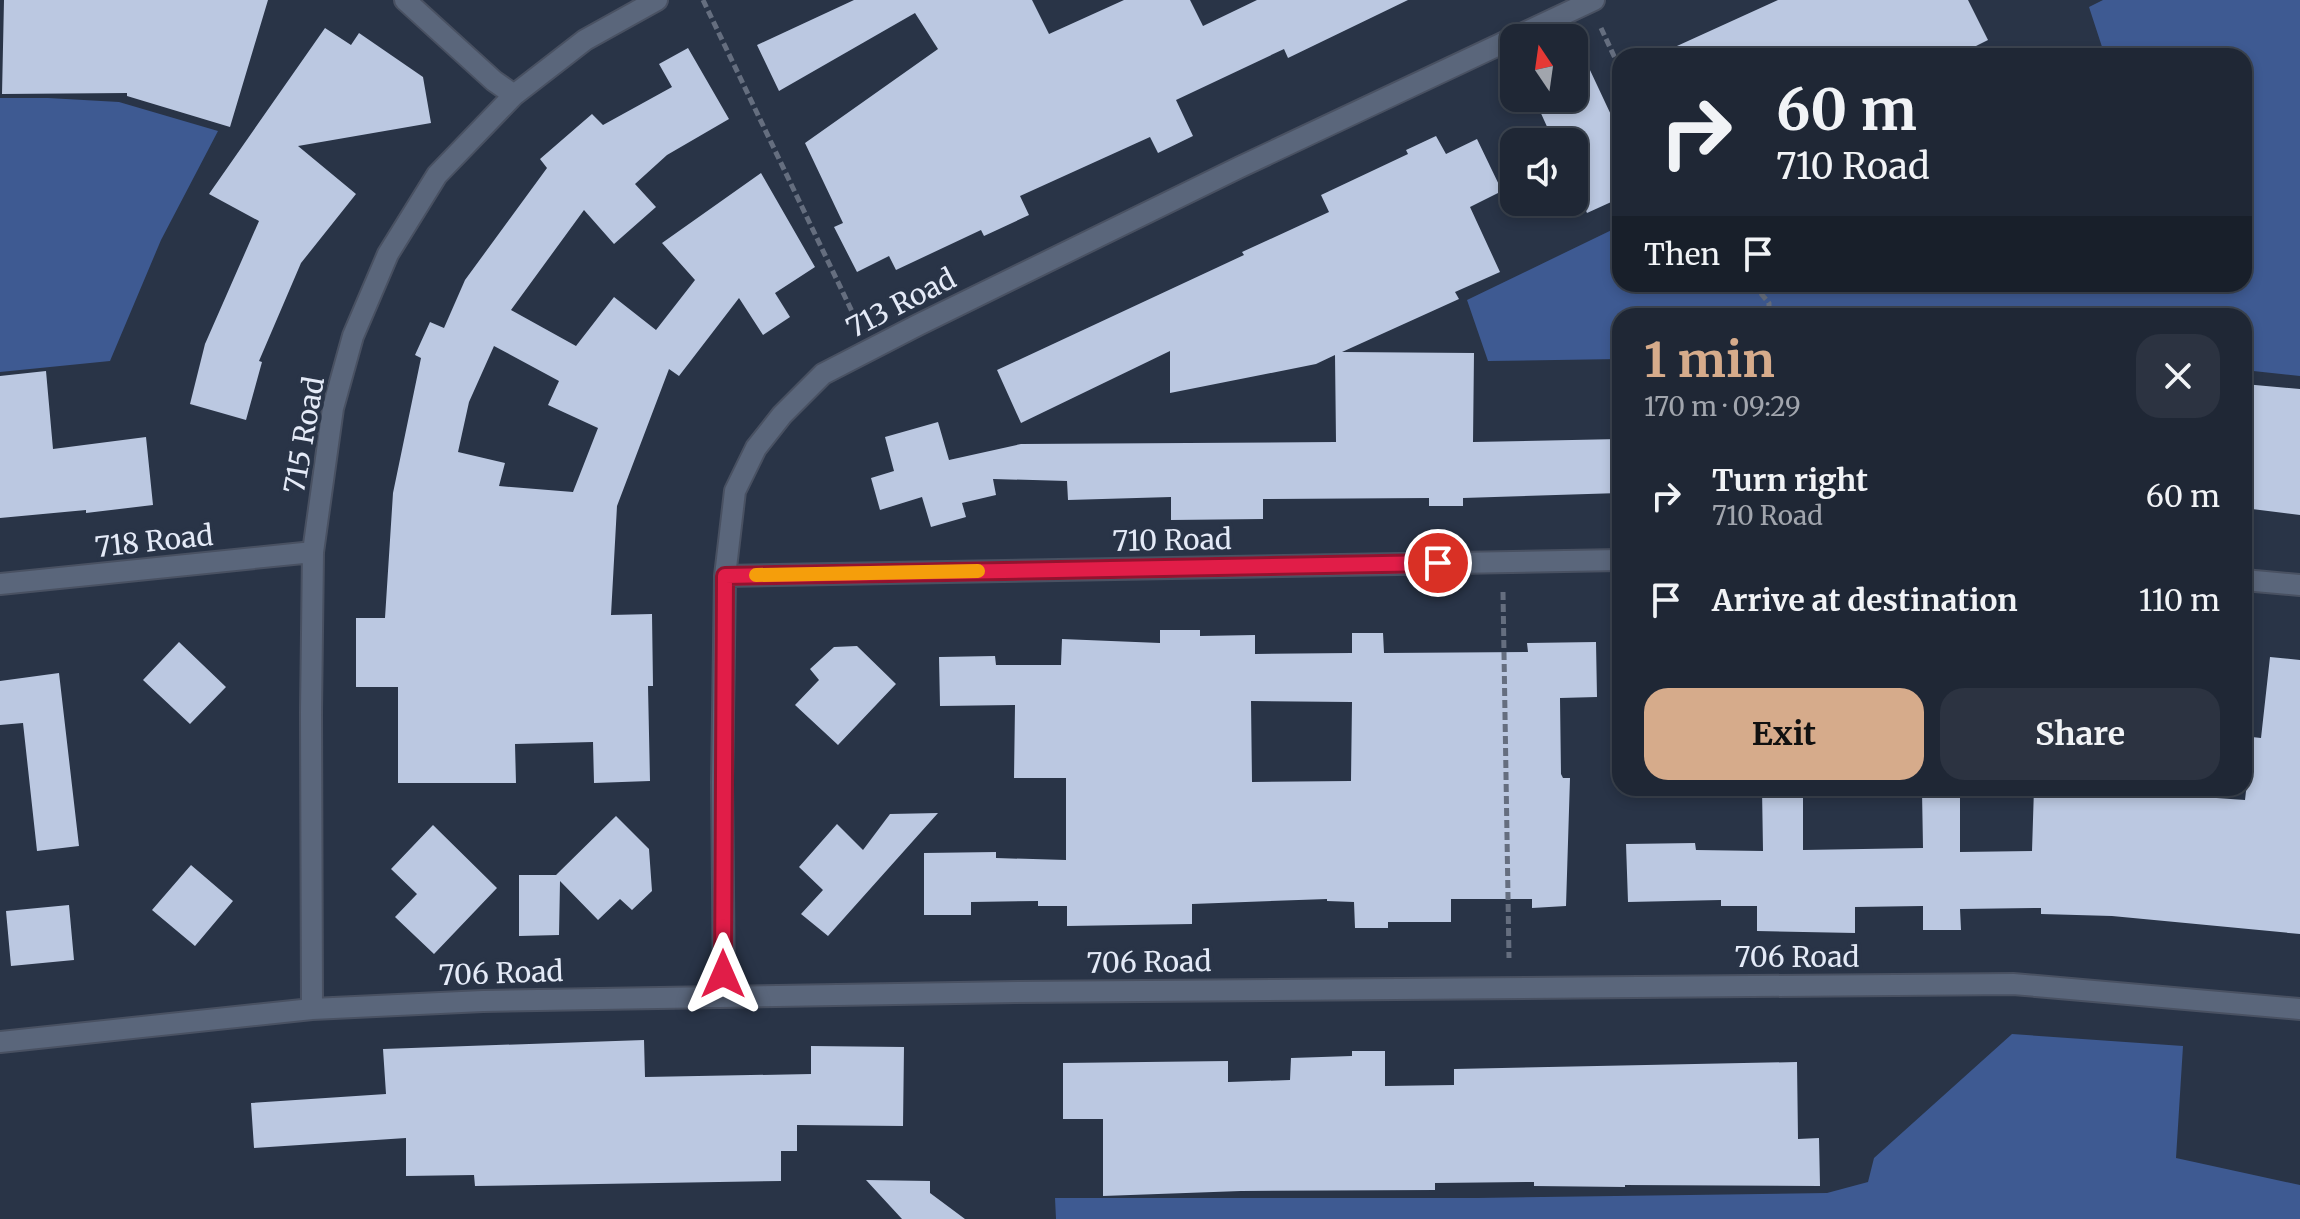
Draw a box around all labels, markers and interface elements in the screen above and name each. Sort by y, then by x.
north arrow [1500,24,1588,112]
map controls [1500,24,1588,216]
text: 60 m [1776,75,1917,145]
icon: right [1644,80,1748,184]
button: sound [1500,128,1588,216]
text: 710 Road [1776,144,1930,189]
icon: arrive [1736,232,1780,276]
text: Then [1644,235,1720,273]
street label: 713 Road [840,260,962,346]
text: 1 min [1644,330,1775,390]
button: close [2136,334,2220,418]
street label: 715 Road [276,374,332,496]
text: 170 m · 09:29 [1644,390,1801,423]
text: Turn right [1712,461,1868,499]
icon: right [1644,474,1688,518]
text: 60 m [2146,477,2220,515]
text: 710 Road [1712,499,1823,532]
street label: 718 Road [93,517,215,565]
street label: 710 Road [1112,521,1232,559]
pin [1404,529,1472,597]
icon: arrive [1416,541,1460,585]
icon: arrive [1644,578,1688,622]
text: Arrive at destination [1712,581,2018,619]
text: 110 m [2139,581,2220,619]
button: Exit [1644,688,1924,780]
button: Share [1940,688,2220,780]
position arrow [681,932,765,1016]
street label: 706 Road [1735,939,1860,975]
street label: 706 Road [1086,943,1212,981]
street label: 706 Road [438,953,564,993]

